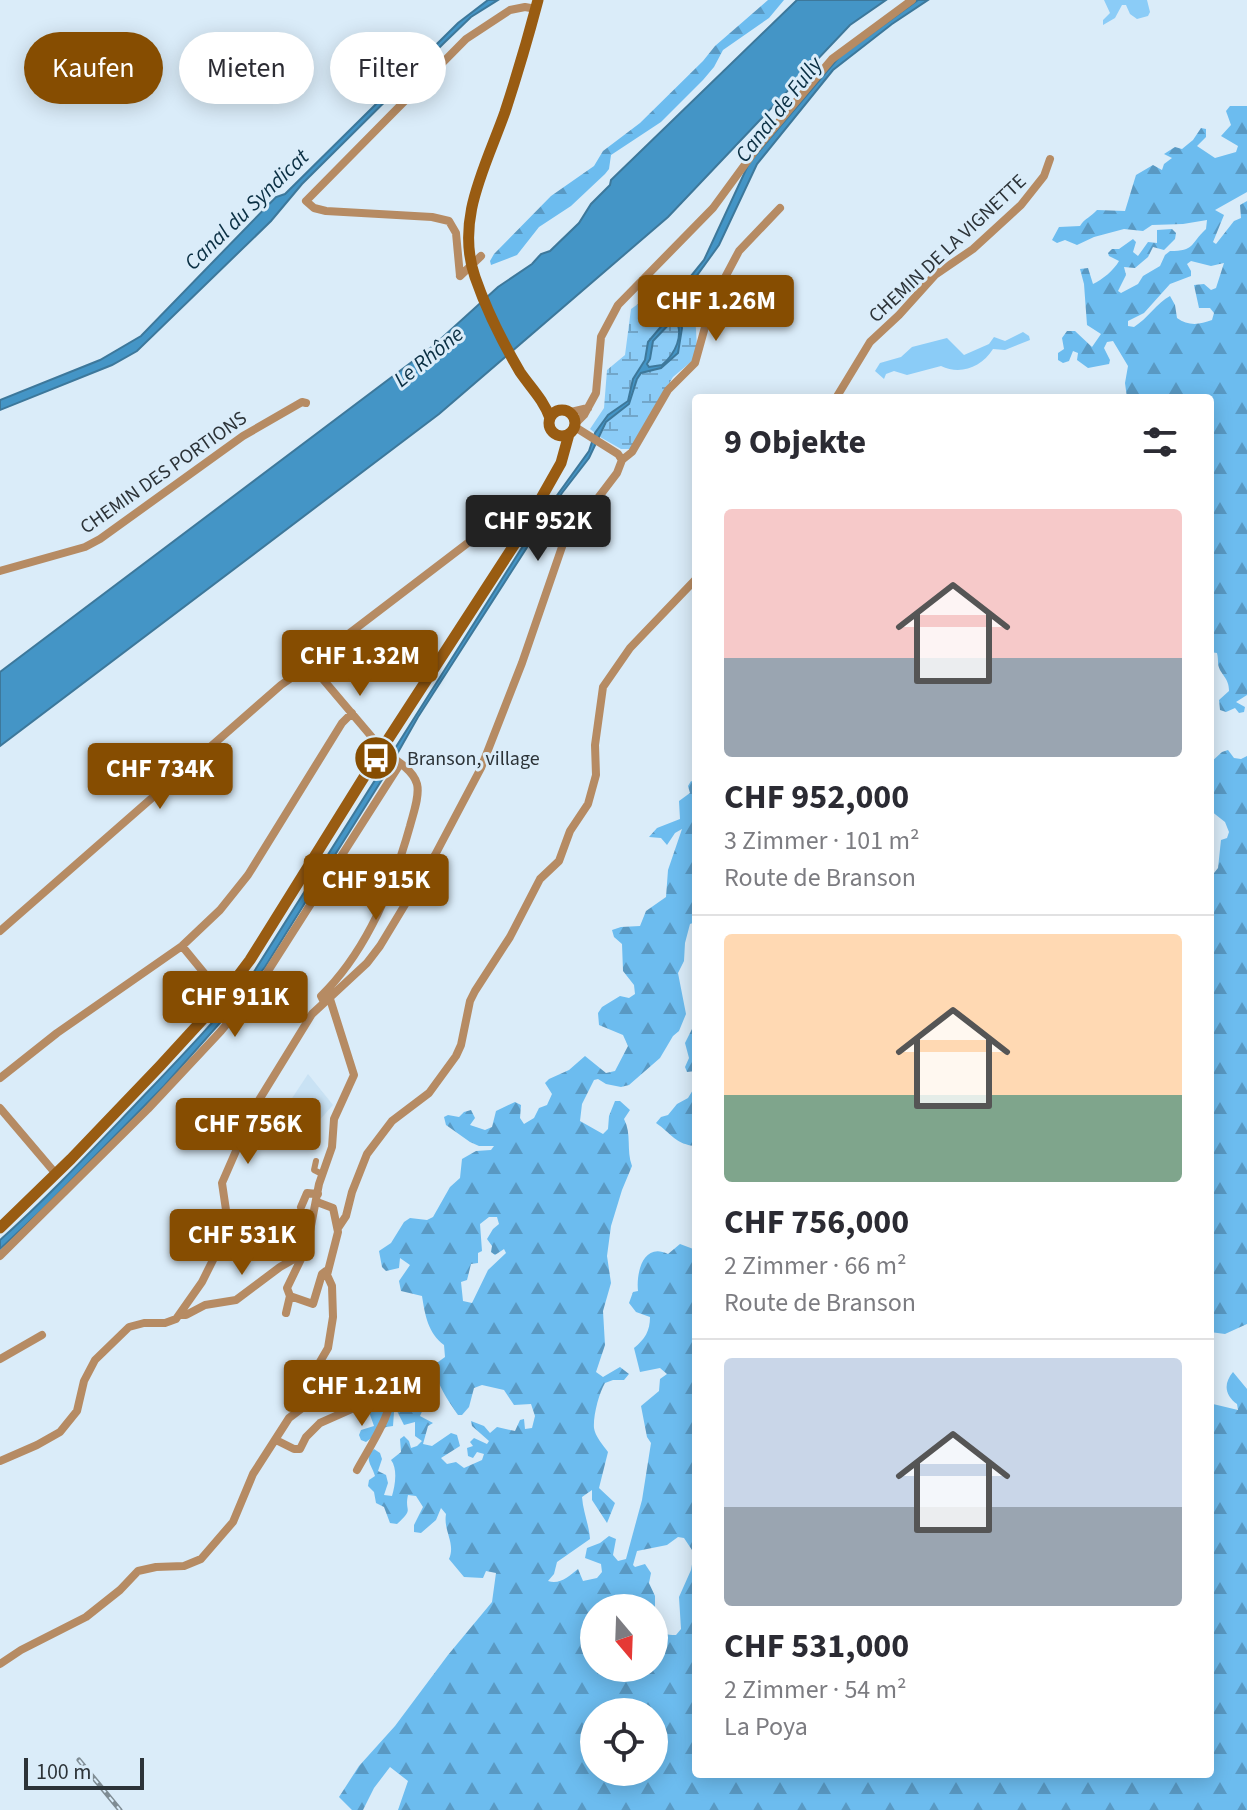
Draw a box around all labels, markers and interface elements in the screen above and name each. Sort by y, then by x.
chip: Kaufen [24,32,163,104]
chip: Mieten [179,32,314,104]
chip: Filter [330,32,446,104]
water label: Canal de Fully [727,49,831,169]
water label: Canal du Syndicat [177,141,317,278]
street label: CHEMIN DE LA VIGNETTE [863,168,1033,329]
pin: CHF 1.26M [624,275,808,343]
text: CHF 1.26M [656,282,776,319]
water label: Le Rhône [387,319,471,395]
street label: CHEMIN DES PORTIONS [75,405,253,541]
text: 9 Objekte [724,418,866,467]
icon: filters [1138,420,1182,464]
pin: CHF 952K [455,495,621,563]
text: CHF 952K [484,502,592,539]
icon: home [881,561,1025,705]
pin: CHF 1.32M [268,630,452,698]
text: CHF 1.32M [300,637,420,674]
bus stop icon: Branson, village [352,734,400,782]
pin: CHF 734K [77,743,243,811]
place label: Branson, village [407,745,540,773]
text: CHF 734K [106,750,214,787]
text: CHF 952,000 [724,773,909,822]
text: 3 Zimmer · 101 m² [724,822,920,859]
pin: CHF 915K [293,854,459,922]
text: Route de Branson [724,859,916,896]
text: CHF 915K [322,861,430,898]
pin: CHF 911K [152,971,318,1039]
text: CHF 911K [181,978,289,1015]
icon: home [881,986,1025,1130]
pin: CHF 756K [165,1098,331,1166]
text: CHF 756K [194,1105,302,1142]
text: CHF 756,000 [724,1198,909,1247]
pin: CHF 531K [159,1209,325,1277]
text: CHF 531K [188,1216,296,1253]
text: 2 Zimmer · 66 m² [724,1247,907,1284]
text: Route de Branson [724,1284,916,1321]
pin: CHF 1.21M [270,1360,454,1428]
text: CHF 1.21M [302,1367,422,1404]
icon: home [881,1410,1025,1554]
north arrow [580,1594,668,1682]
map controls [580,1594,668,1786]
text: CHF 531,000 [724,1622,909,1671]
text: 2 Zimmer · 54 m² [724,1671,907,1708]
button: locate [580,1698,668,1786]
text: La Poya [724,1708,808,1745]
scale bar [24,1754,144,1790]
text: 100 m [36,1756,91,1788]

